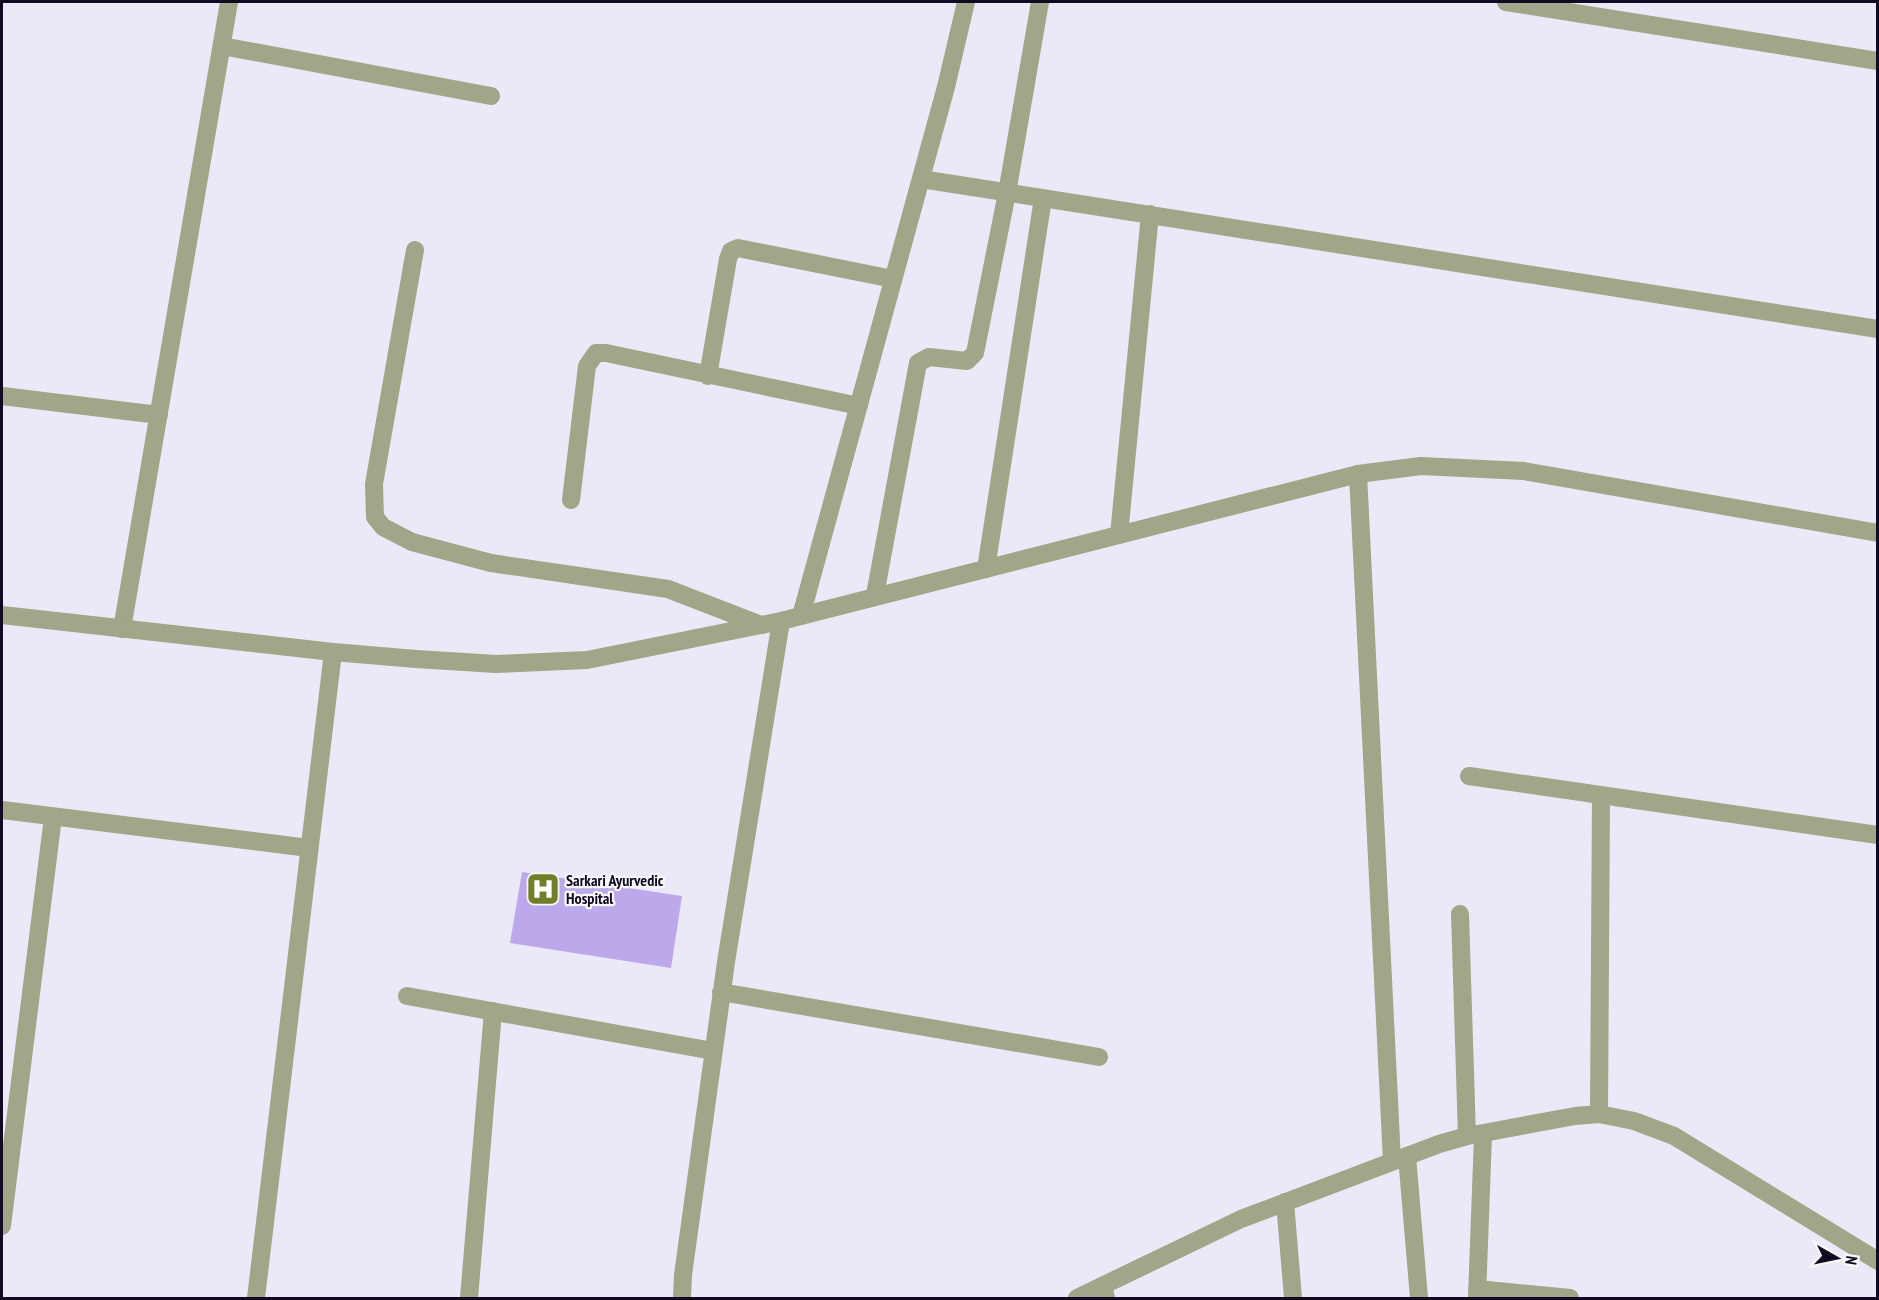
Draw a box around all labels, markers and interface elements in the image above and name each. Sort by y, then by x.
place label: Sarkari Ayurvedic Hospital [566,870,664,908]
hospital icon: Sarkari Ayurvedic Hospital [525,871,561,907]
north arrow [1807,1228,1867,1288]
text: N [1841,1255,1862,1266]

